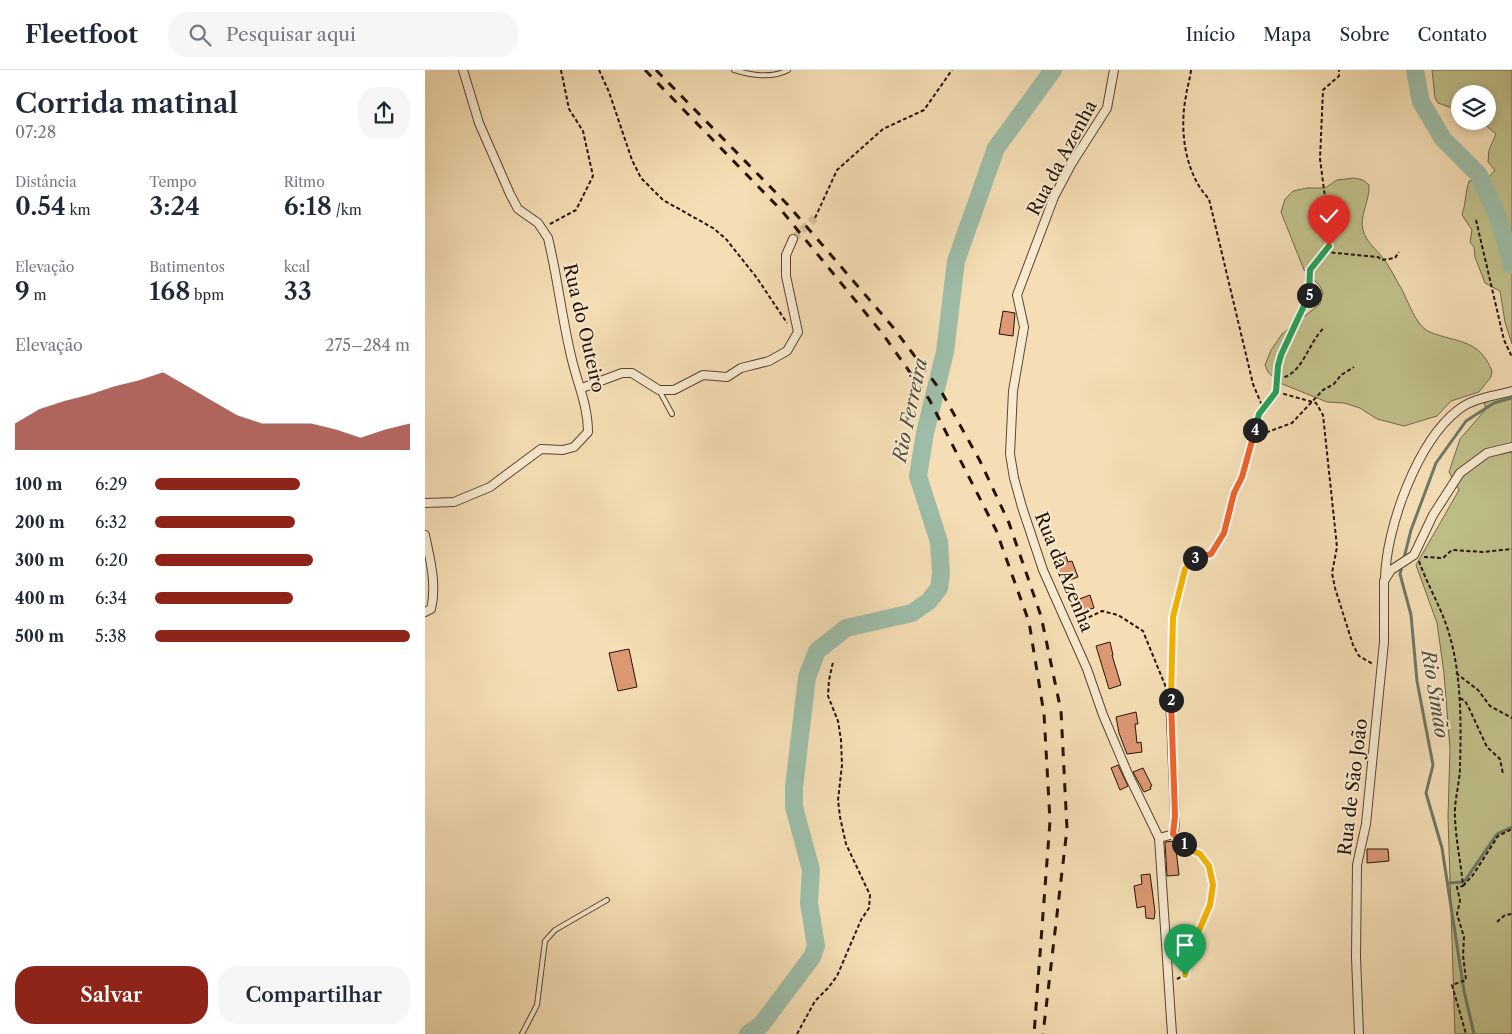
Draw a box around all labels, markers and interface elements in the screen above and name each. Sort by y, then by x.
search box [168,12,518,57]
text: Fleetfoot [25,20,138,49]
icon: search [186,21,214,49]
text: Pesquisar aqui [226,23,356,46]
text: Início [1186,24,1235,46]
text: Mapa [1263,24,1311,46]
text: Sobre [1339,24,1390,46]
text: Contato [1418,24,1487,46]
map controls [1451,85,1496,130]
button: layers [1451,85,1496,130]
text: Corrida matinal [15,86,238,120]
button: share [358,87,410,139]
street label: Rua da Azenha [1022,96,1102,219]
text: 07:28 [15,122,56,142]
text: Distância [15,173,77,191]
text: Tempo [149,173,197,191]
text: Ritmo [284,173,325,191]
text: 0.54 [15,191,66,222]
text: 3:24 [149,191,200,222]
text: 6:18 [284,191,332,222]
pin [1308,195,1350,246]
text: km [66,201,91,219]
text: /km [332,201,362,219]
icon: check [1315,202,1343,230]
text: Elevação [15,258,74,276]
text: Batimentos [149,258,225,276]
text: kcal [284,258,310,276]
street label: Rua do Outeiro [558,261,610,395]
text: 9 [15,276,30,307]
text: 168 [149,276,190,307]
text: 33 [284,276,312,307]
pin: 5 [1297,282,1321,308]
text: m [30,286,47,304]
text: bpm [190,286,224,304]
text: 5 [1306,286,1313,304]
text: Elevação [15,335,83,355]
text: 275–284 m [325,335,410,355]
water label: Rio Ferreira [887,355,932,466]
pin: 4 [1243,418,1267,442]
text: 4 [1251,421,1260,439]
text: 100 m [15,474,62,494]
text: 6:29 [95,474,127,494]
street label: Rua da Azenha [1030,509,1098,636]
text: 200 m [15,512,65,532]
text: 6:32 [95,512,127,532]
pin: 3 [1183,546,1207,570]
text: 3 [1192,549,1199,567]
text: 300 m [15,550,64,570]
text: 6:20 [95,550,128,570]
text: 400 m [15,588,65,608]
text: 6:34 [95,588,127,608]
text: 500 m [15,626,64,646]
text: 5:38 [95,626,126,646]
water label: Rio Simão [1416,646,1453,740]
pin: 2 [1159,688,1183,712]
text: 2 [1167,691,1176,709]
street label: Rua de São João [1334,717,1372,857]
pin: 1 [1171,832,1197,856]
text: 1 [1181,835,1188,853]
pin [1164,924,1206,975]
icon: arrive [1171,931,1199,959]
button: Salvar [15,966,208,1024]
button: Compartilhar [218,966,410,1024]

